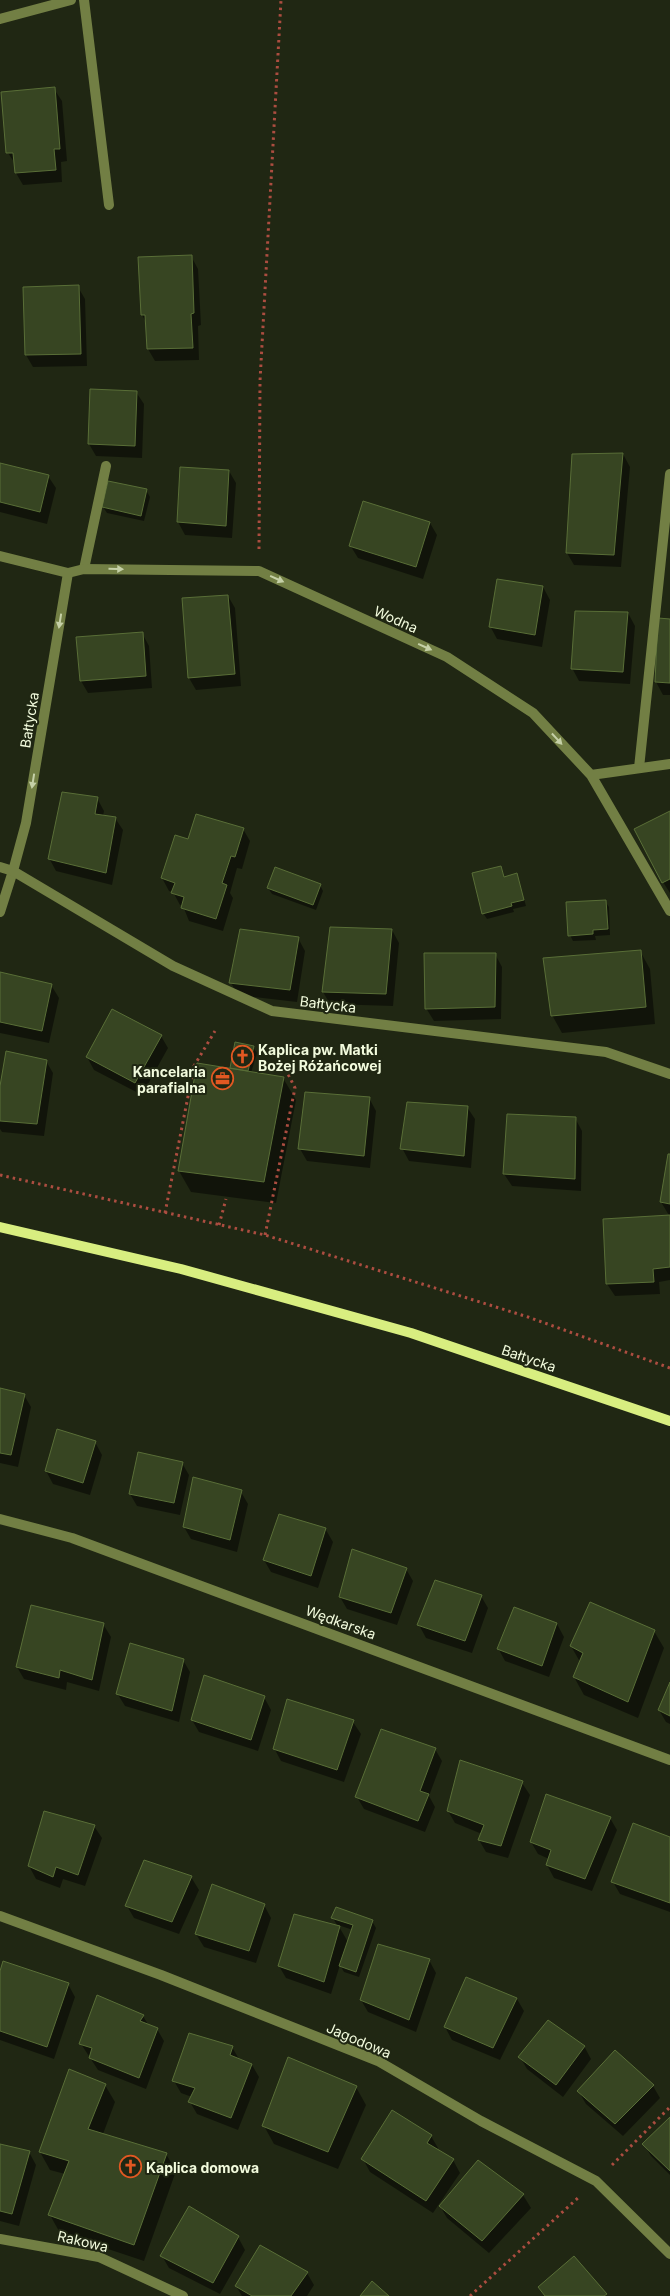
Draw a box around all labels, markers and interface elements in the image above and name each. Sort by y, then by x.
one-way arrow [108,565,124,573]
one-way arrow [270,576,284,584]
street label: Wodna [371,602,421,636]
one-way arrow [55,613,63,629]
one-way arrow [418,643,432,651]
street label: Bałtycka [16,691,42,749]
one-way arrow [551,732,563,744]
one-way arrow [29,774,37,790]
street label: Bałtycka [299,992,357,1016]
place label: Kaplica pw. Matki Bożej Różańcowej [258,1041,382,1074]
church icon: Kaplica pw. Matki Bożej Różańcowej [230,1045,254,1069]
place label: Kancelaria parafialna [133,1063,206,1096]
office icon: Kancelaria parafialna [210,1067,234,1091]
street label: Bałtycka [499,1341,559,1375]
street label: Wędkarska [304,1601,378,1643]
street label: Jagodowa [324,2019,394,2061]
church icon: Kaplica domowa [118,2155,142,2179]
place label: Kaplica domowa [146,2159,259,2176]
street label: Rakowa [56,2227,110,2255]

